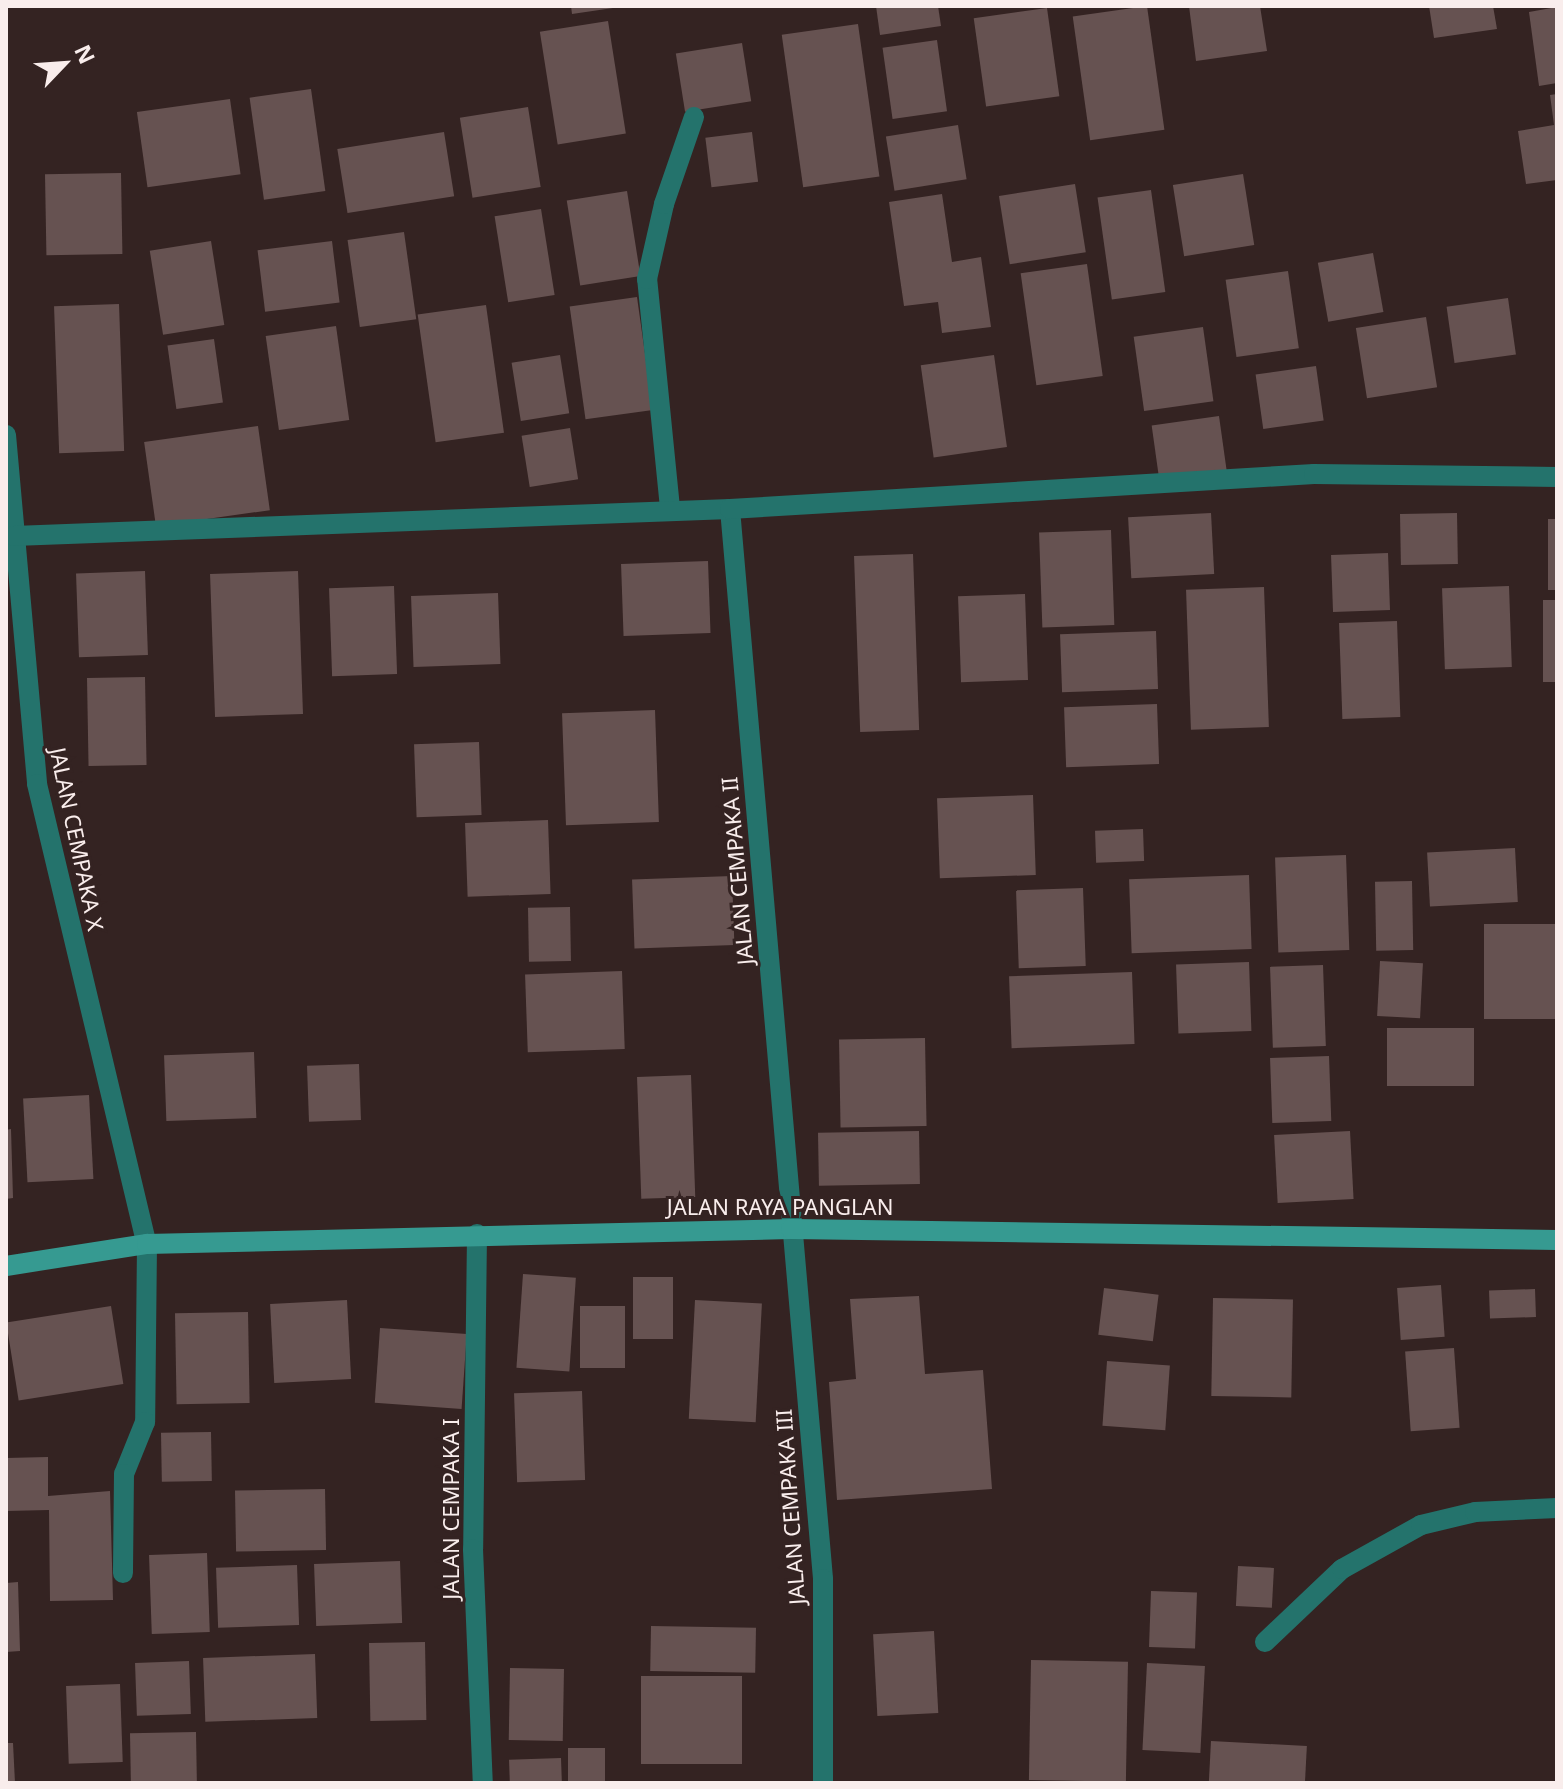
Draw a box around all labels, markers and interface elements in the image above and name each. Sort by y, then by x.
north arrow [24,24,104,104]
text: N [68,39,103,68]
street label: JALAN CEMPAKA X [45,745,109,933]
street label: JALAN CEMPAKA II [716,776,758,966]
street label: JALAN RAYA PANGLAN [667,1194,893,1220]
street label: JALAN CEMPAKA III [770,1408,810,1606]
street label: JALAN CEMPAKA I [438,1418,464,1600]

